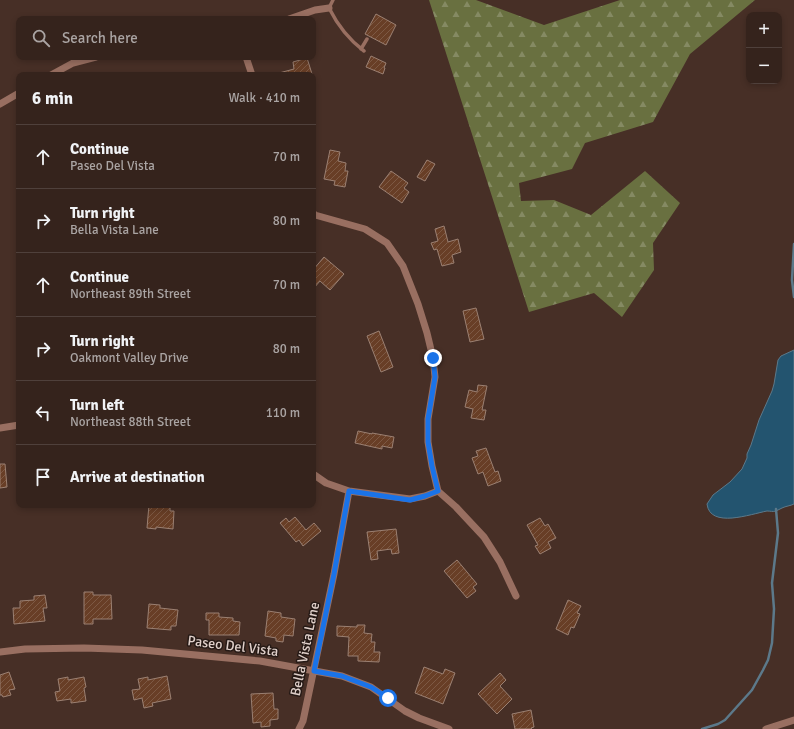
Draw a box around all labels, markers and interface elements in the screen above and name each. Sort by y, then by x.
map controls [746,12,782,84]
button: + [746,12,782,48]
search box [16,16,316,60]
icon: search [30,27,52,49]
text: Search here [62,29,138,47]
button: − [746,48,782,84]
text: 6 min [32,88,73,109]
text: Walk · 410 m [229,90,300,106]
text: Continue [70,140,129,158]
icon: ahead [32,146,54,168]
text: 70 m [273,149,300,165]
text: Paseo Del Vista [70,158,155,174]
text: Turn right [70,204,135,222]
icon: right [32,210,54,232]
text: 80 m [273,213,300,229]
text: Bella Vista Lane [70,222,159,238]
text: Continue [70,268,129,286]
icon: ahead [32,274,54,296]
text: 70 m [273,277,300,293]
text: Northeast 89th Street [70,286,191,302]
text: Turn right [70,332,135,350]
icon: right [32,338,54,360]
text: 80 m [273,341,300,357]
route end [424,349,442,367]
text: Oakmont Valley Drive [70,350,188,366]
text: Turn left [70,396,124,414]
icon: left [32,402,54,424]
text: 110 m [266,405,300,421]
text: Northeast 88th Street [70,414,191,430]
icon: arrive [32,466,54,488]
text: Arrive at destination [70,468,205,486]
street label: Bella Vista Lane [287,600,323,698]
street label: Paseo Del Vista [187,632,279,660]
route start [379,689,397,707]

